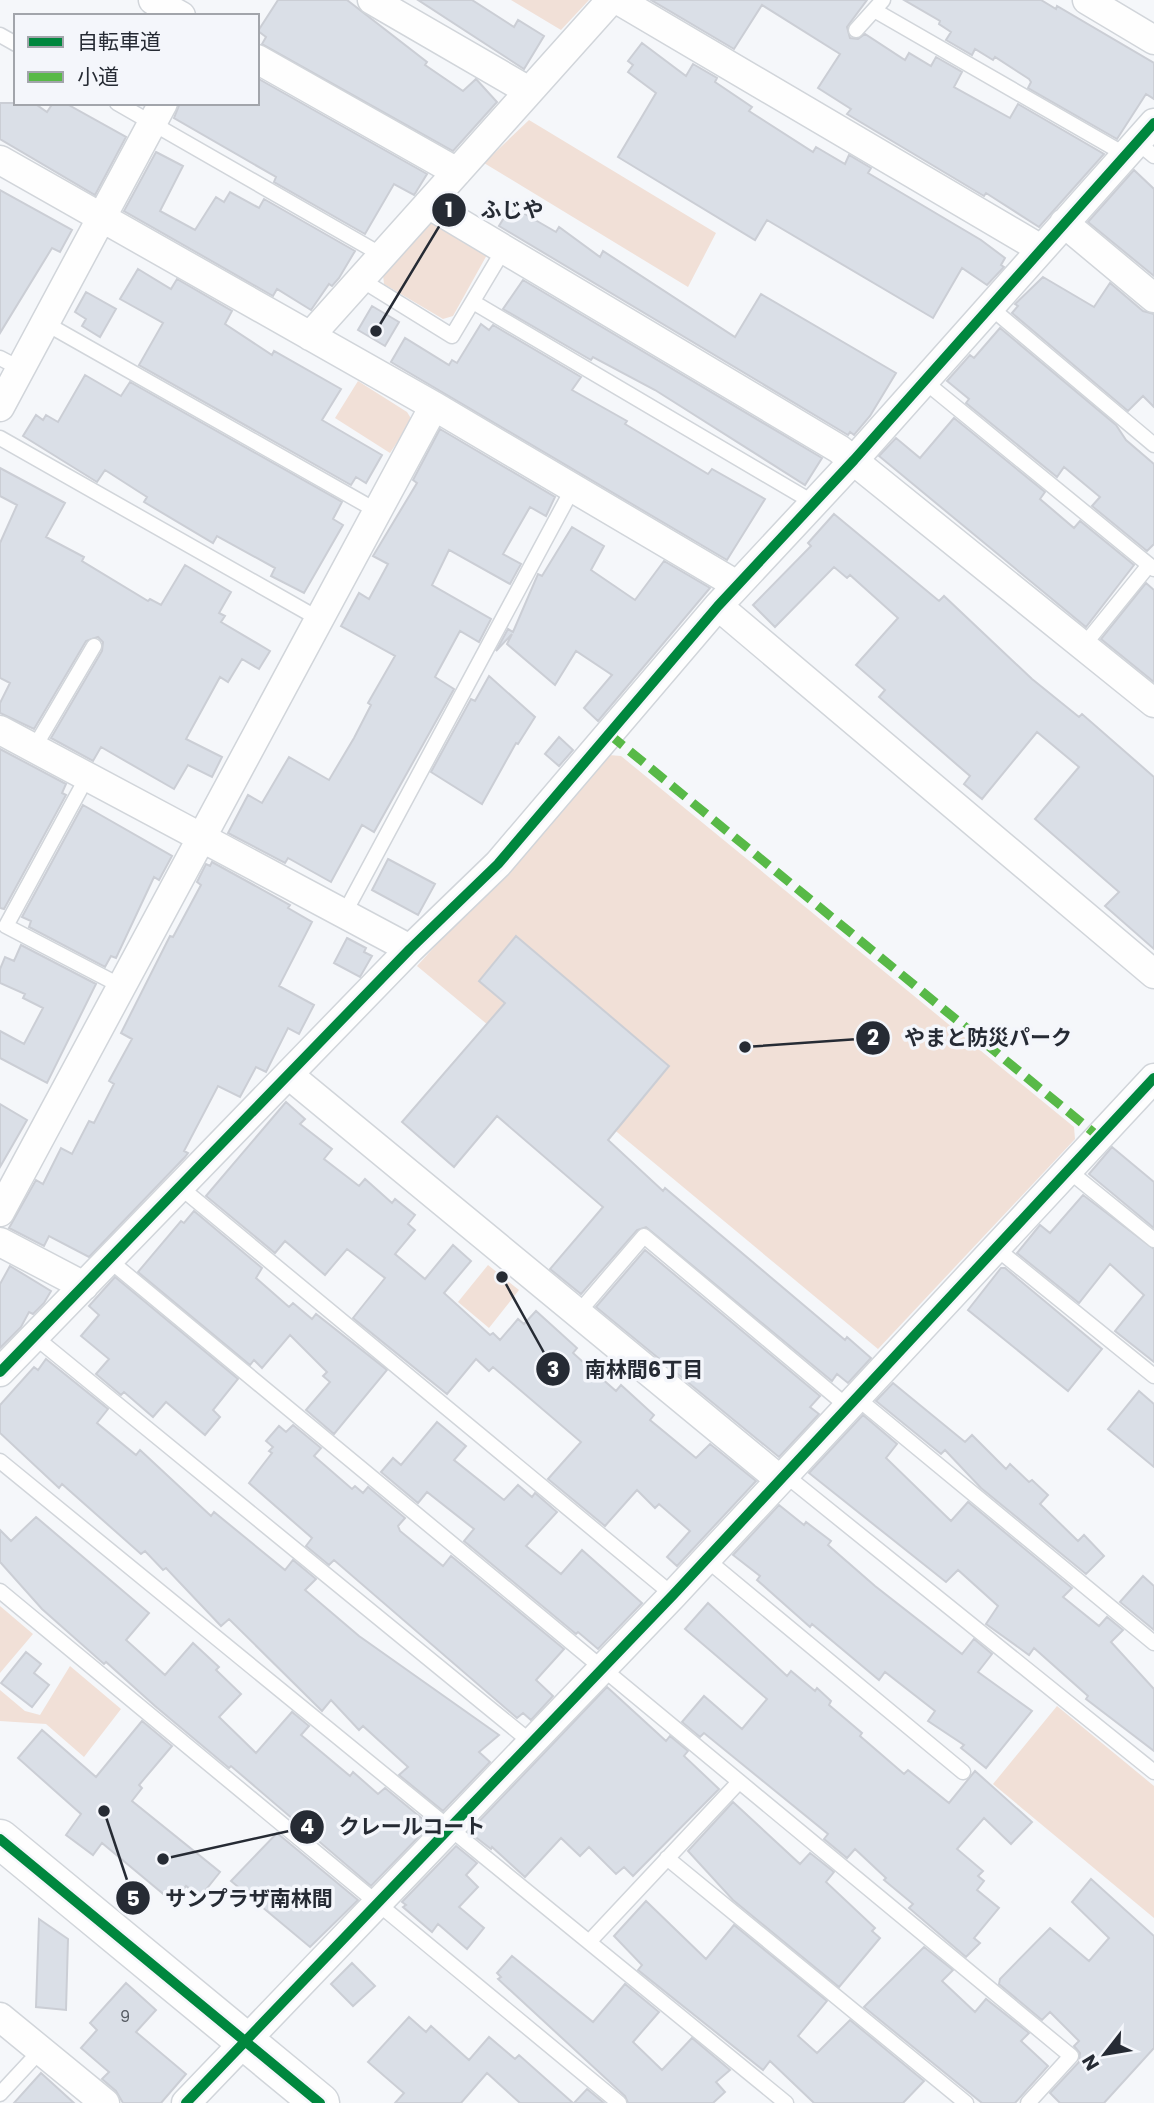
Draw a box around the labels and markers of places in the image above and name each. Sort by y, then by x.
callout: ふじや [431,189,557,231]
callout: やまと防災パーク [855,1017,1086,1059]
callout: 南林間6丁目 [536,1348,717,1390]
callout: クレールコート [290,1806,500,1848]
callout: サンプラザ南林間 [116,1877,347,1919]

